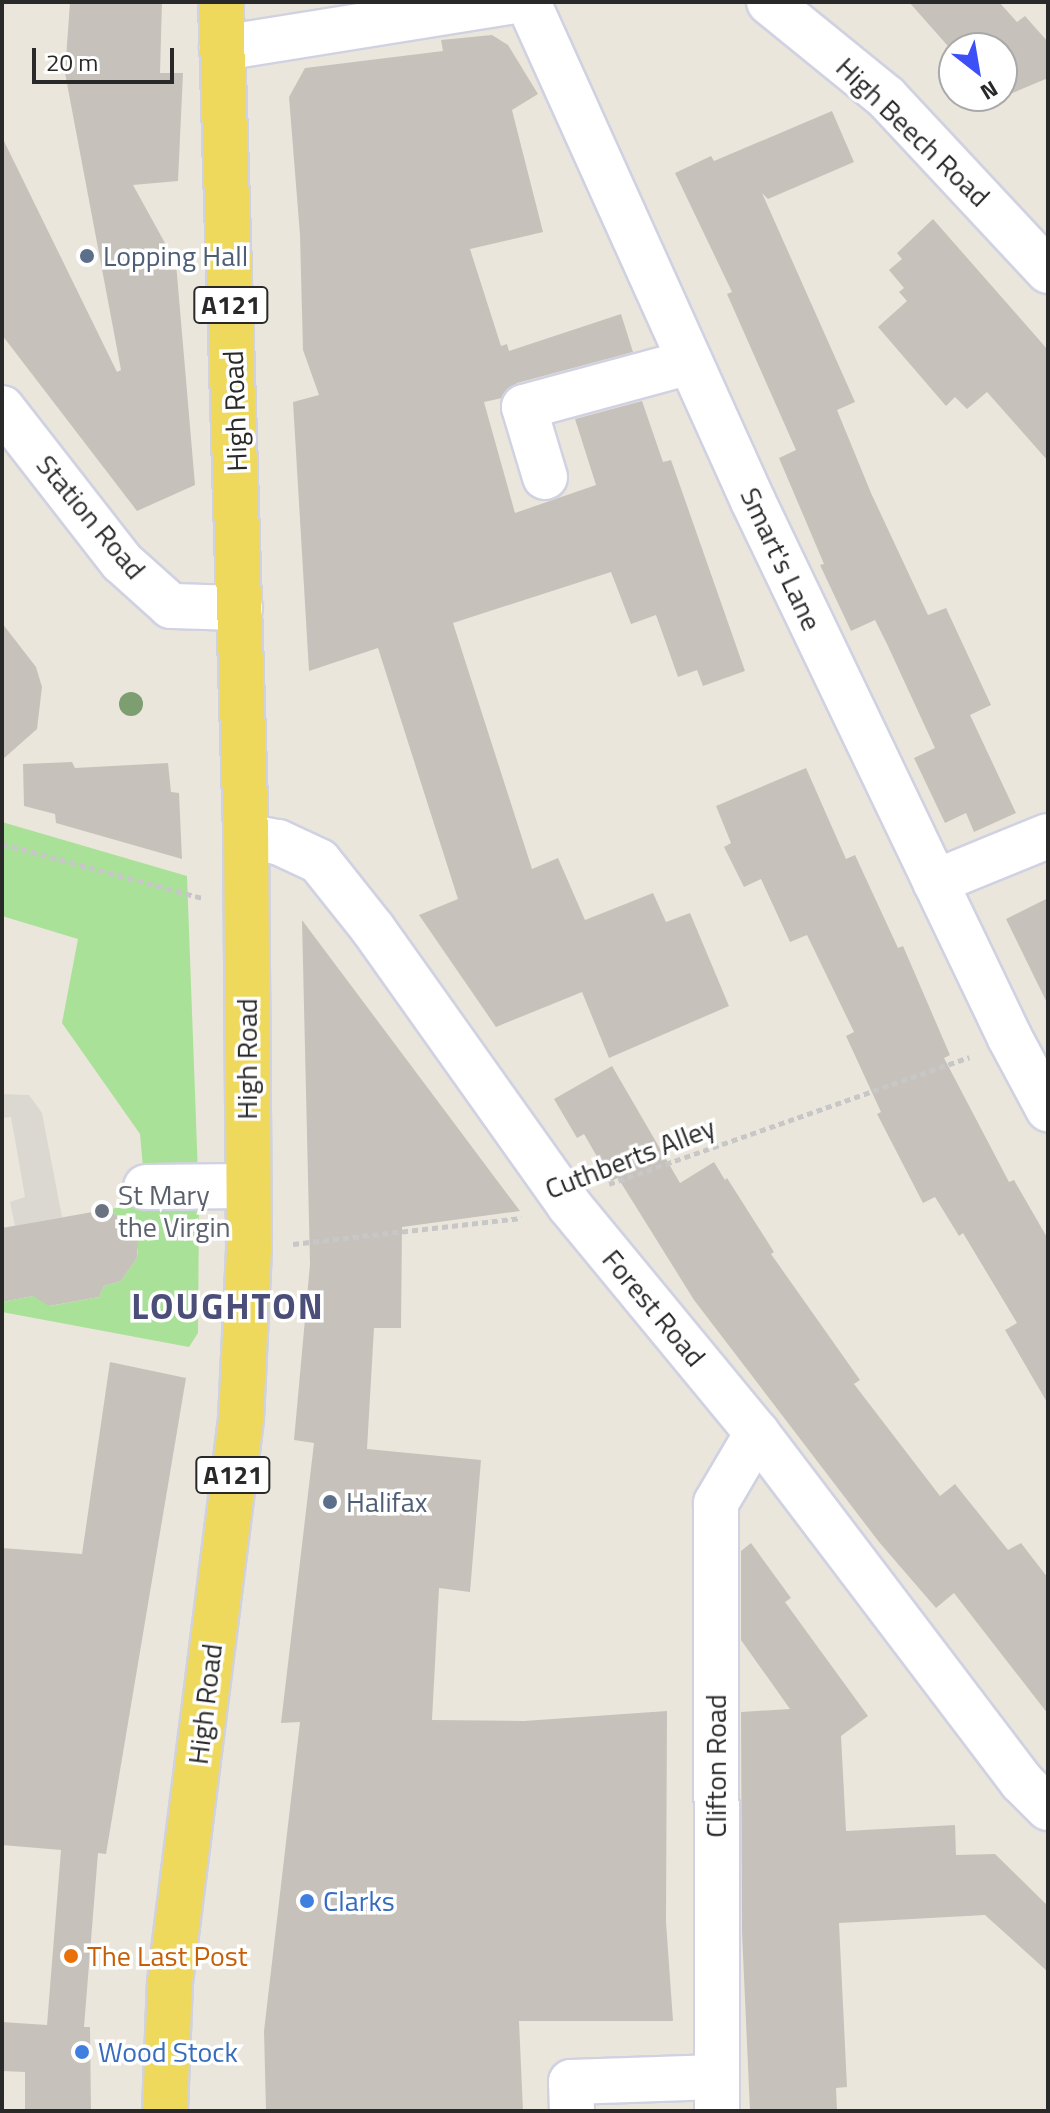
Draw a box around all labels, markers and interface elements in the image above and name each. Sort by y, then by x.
scale bar [36,32,178,82]
north arrow [938,32,1018,112]
text: 20 m [46,44,98,80]
street label: High Beech Road [829,50,997,214]
text: N [974,72,1005,109]
place label: Lopping Hall [103,239,248,273]
marker: Lopping Hall [78,247,96,265]
road number: A121 [193,283,269,327]
street label: High Road [216,350,254,472]
street label: Station Road [29,448,153,586]
street label: Smart's Lane [733,482,829,636]
street label: High Road [230,998,264,1120]
street label: Cuthberts Alley [540,1110,720,1206]
place label: St Mary the Virgin [118,1178,231,1244]
marker: St Mary the Virgin [93,1202,111,1220]
street label: Forest Road [595,1243,713,1373]
district label: LOUGHTON [131,1284,325,1328]
road number: A121 [195,1453,271,1497]
place label: Halifax [346,1485,427,1519]
marker: Halifax [321,1493,339,1511]
street label: High Road [181,1642,229,1766]
street label: Clifton Road [699,1694,733,1838]
place label: Clarks [323,1884,395,1918]
marker: Clarks [298,1892,316,1910]
place label: The Last Post [87,1939,248,1973]
marker: The Last Post [62,1947,80,1965]
place label: Wood Stock [98,2035,238,2069]
marker: Wood Stock [73,2043,91,2061]

